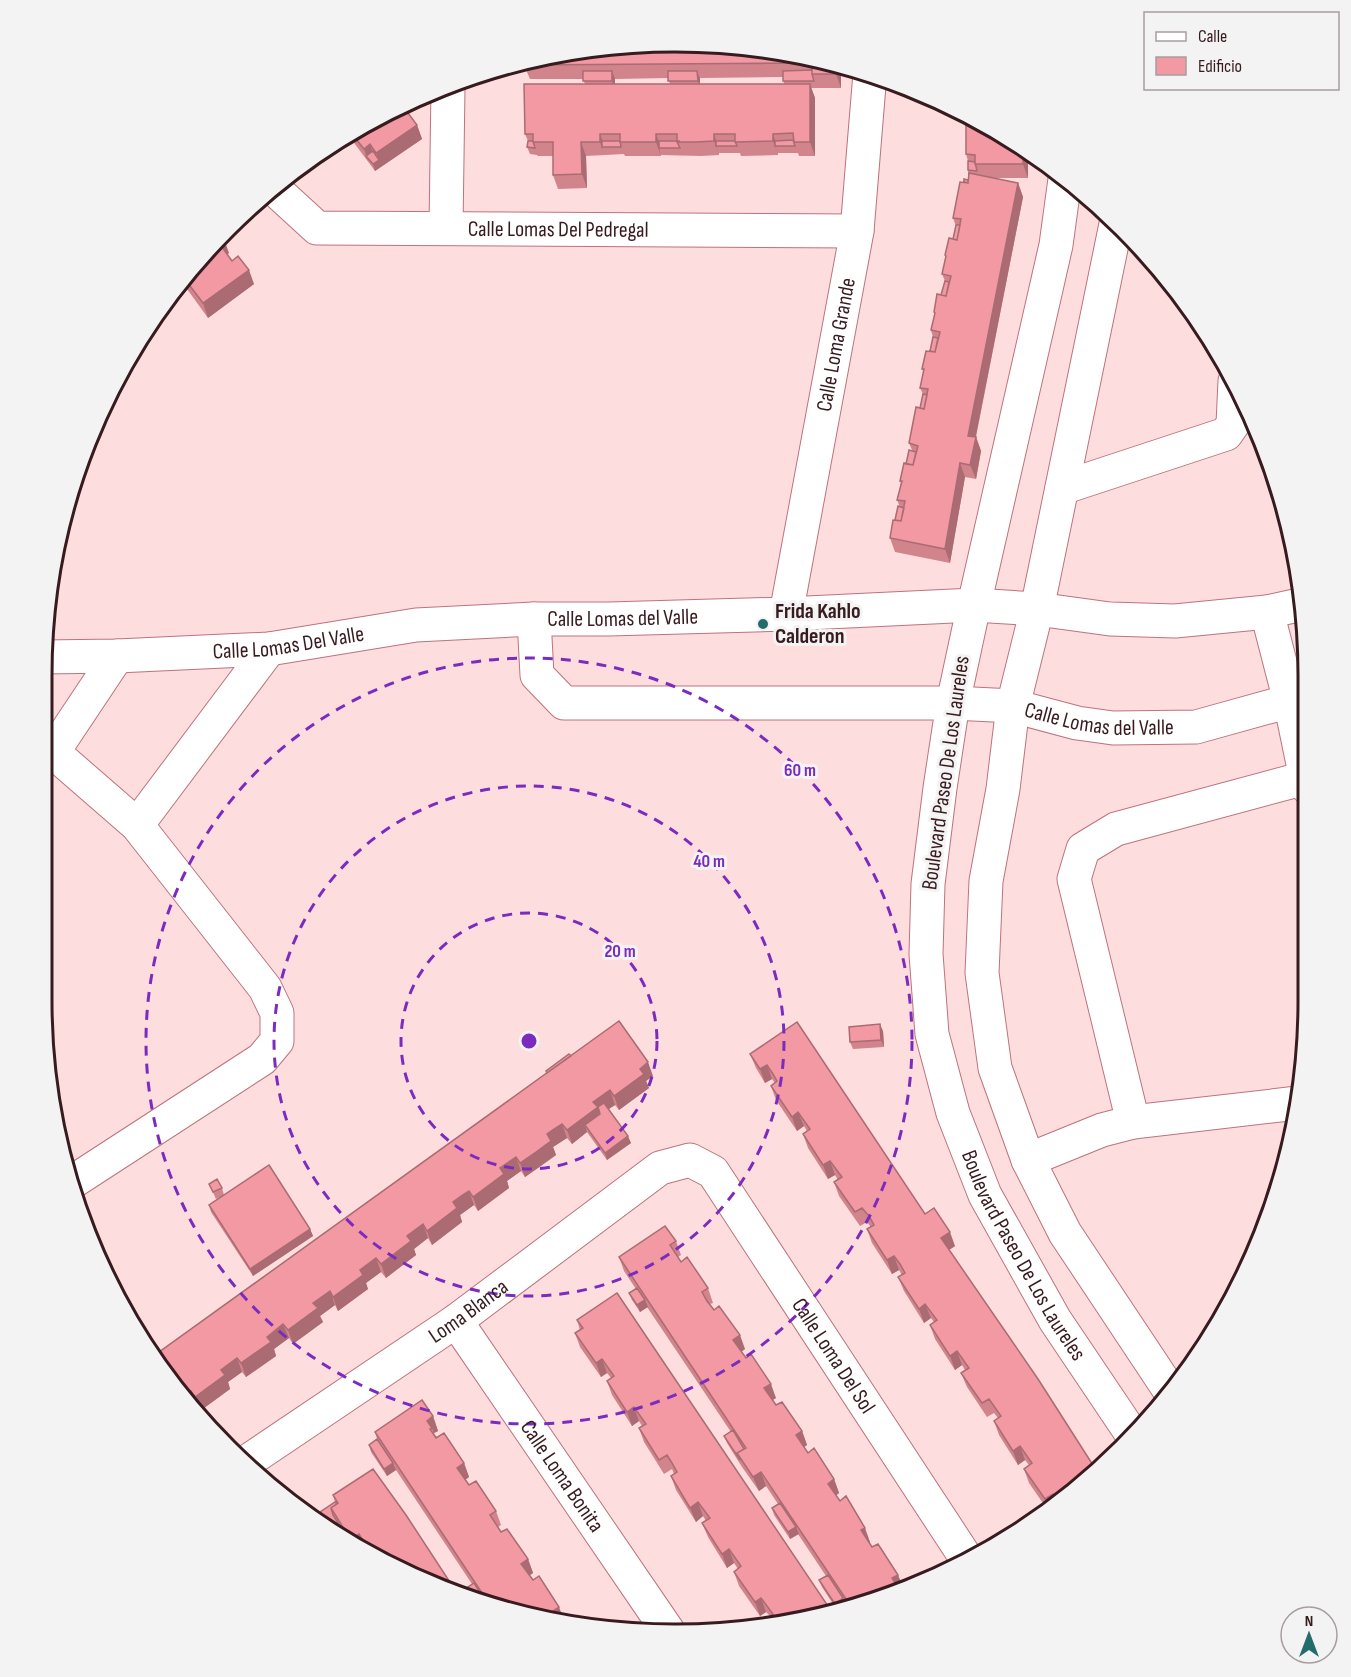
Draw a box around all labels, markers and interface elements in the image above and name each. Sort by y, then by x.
legend [1144,12,1339,90]
text: Calle [1198,26,1227,47]
text: Edificio [1198,56,1242,77]
street label: Calle Lomas Del Pedregal [468,215,649,243]
street label: Calle Loma Grande [810,276,862,414]
place label: Frida Kahlo Calderon [775,598,861,650]
street label: Calle Lomas del Valle [547,603,698,633]
marker: Frida Kahlo Calderon [756,617,770,631]
street label: Calle Lomas Del Valle [212,620,366,665]
street label: Boulevard Paseo De Los Laureles [916,654,976,892]
street label: Calle Lomas del Valle [1022,696,1174,741]
text: 60 m [784,760,816,781]
text: 40 m [693,851,725,872]
text: 20 m [604,941,636,962]
centre of rings [519,1031,539,1051]
street label: Boulevard Paseo De Los Laureles [955,1146,1092,1366]
street label: Loma Blanca [423,1273,513,1349]
street label: Calle Loma Del Sol [786,1293,881,1418]
street label: Calle Loma Bonita [514,1415,610,1537]
north arrow [1279,1605,1339,1665]
text: N [1305,1612,1313,1631]

